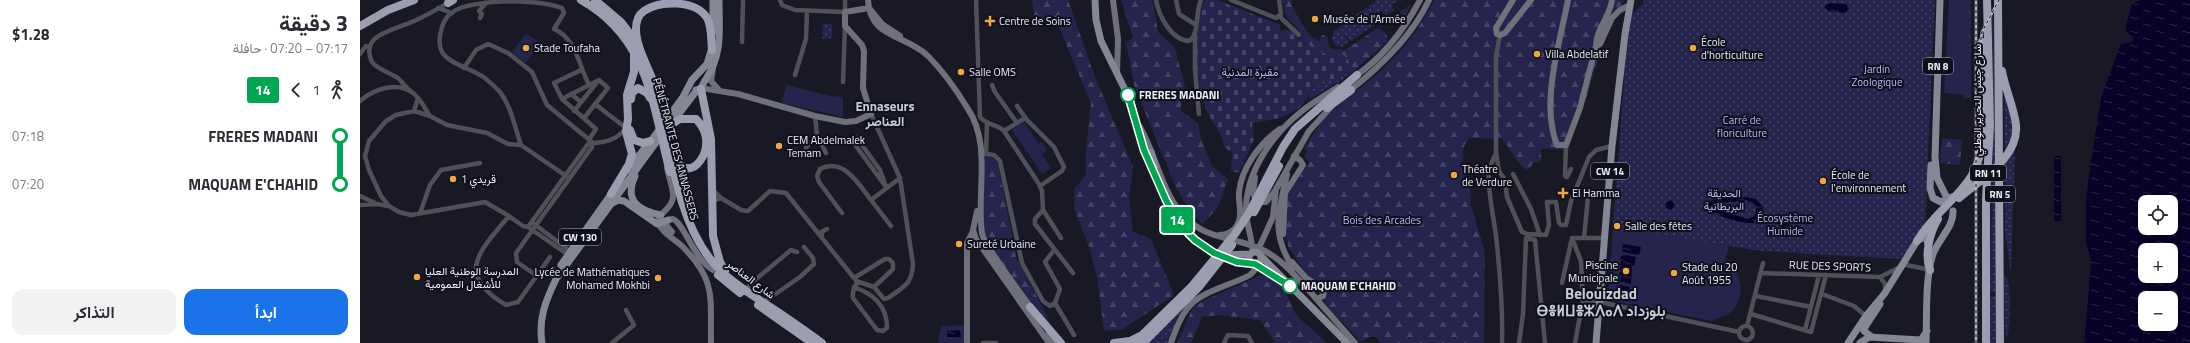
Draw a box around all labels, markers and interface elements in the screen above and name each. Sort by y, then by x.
text: 3 دقيقة [279,6,348,40]
place label: Musée de l'Armée [1323,11,1406,27]
place label: Centre de Soins [999,13,1071,29]
marker: Musée de l'Armée [1310,14,1320,24]
marker: Centre de Soins [984,15,996,27]
text: $1.28 [12,23,49,46]
place label: École d'horticulture [1701,34,1763,63]
text: 07:17 – 07:20 · حافلة [233,38,348,58]
place label: Stade Toufaha [534,40,601,56]
marker: Stade Toufaha [521,43,531,53]
marker: École d'horticulture [1688,43,1698,53]
street label: شارع جيش التحرير الوطني [1969,43,1987,156]
place label: Villa Abdelatif [1545,46,1609,62]
marker: Villa Abdelatif [1532,49,1542,59]
road number: RN 8 [1923,58,1953,74]
park label: Jardin Zoologique [1852,61,1903,90]
place label: Salle OMS [969,64,1016,80]
park label: مقبرة المدنية [1222,64,1279,80]
marker: Salle OMS [956,67,966,77]
street label: PÉNÉTRANTE DES ANNASSERS [649,76,703,222]
text: 14 [255,79,271,100]
icon: back [285,79,307,101]
icon: walk [326,79,348,101]
text: 1 [313,80,320,100]
marker: FRERES MADANI [1120,87,1136,103]
place label: FRERES MADANI [1139,87,1219,103]
district label: Ennaseurs العناصر [855,96,915,131]
park label: Carré de floriculture [1717,112,1768,141]
text: FRERES MADANI [208,125,318,148]
text: 07:18 [12,126,44,146]
place label: CEM Abdelmalek Temam [787,132,866,161]
marker: CEM Abdelmalek Temam [774,141,784,151]
place label: Théatre de Verdure [1462,161,1512,190]
road number: CW 14 [1591,163,1629,179]
road number: RN 11 [1970,165,2006,181]
place label: École de l'environnement [1831,167,1906,196]
marker: Théatre de Verdure [1449,170,1459,180]
place label: قريدي 1 [461,171,496,189]
text: MAQUAM E'CHAHID [188,173,318,196]
text: 07:20 [12,174,44,194]
marker: قريدي 1 [448,174,458,184]
marker: École de l'environnement [1818,176,1828,186]
place label: El Hamma [1572,185,1620,201]
park label: الحديقة البريطانية [1704,185,1744,214]
road number: RN 5 [1985,186,2015,202]
marker: El Hamma [1557,187,1569,199]
map controls [2138,195,2178,331]
button: locate [2138,195,2178,235]
line badge: 14 [1159,207,1195,233]
text: 14 [1169,209,1185,230]
park label: Écosystème Humide [1757,210,1813,239]
park label: Bois des Arcades [1343,212,1421,228]
place label: Salle des fêtes [1625,218,1692,234]
marker: Salle des fêtes [1612,221,1622,231]
road number: CW 130 [559,229,601,245]
place label: Sureté Urbaine [967,236,1036,252]
marker: Sureté Urbaine [954,239,964,249]
button: + [2138,243,2178,283]
street label: شارع العناصر [723,255,779,303]
place label: Piscine Municipale [1568,257,1618,286]
street label: RUE DES SPORTS [1789,257,1871,275]
place label: Stade du 20 Août 1955 [1682,259,1737,288]
place label: المدرسة الوطنية العليا للأشغال العمومية [425,263,519,292]
place label: Lycée de Mathématiques Mohamed Mokhbi [535,264,650,293]
marker: Piscine Municipale [1621,266,1631,276]
marker: Stade du 20 Août 1955 [1669,268,1679,278]
marker: المدرسة الوطنية العليا للأشغال العمومية [412,272,422,282]
marker: Lycée de Mathématiques Mohamed Mokhbi [653,273,663,283]
marker: MAQUAM E'CHAHID [1282,278,1298,294]
place label: MAQUAM E'CHAHID [1301,278,1396,294]
district label: Belouizdad ⴱⴻⵍⵡⴻⵣⴷⴰⴷ بلوزداد [1537,282,1665,322]
button: التذاكر [12,289,176,335]
button: ابدأ [184,289,348,335]
button: − [2138,291,2178,331]

